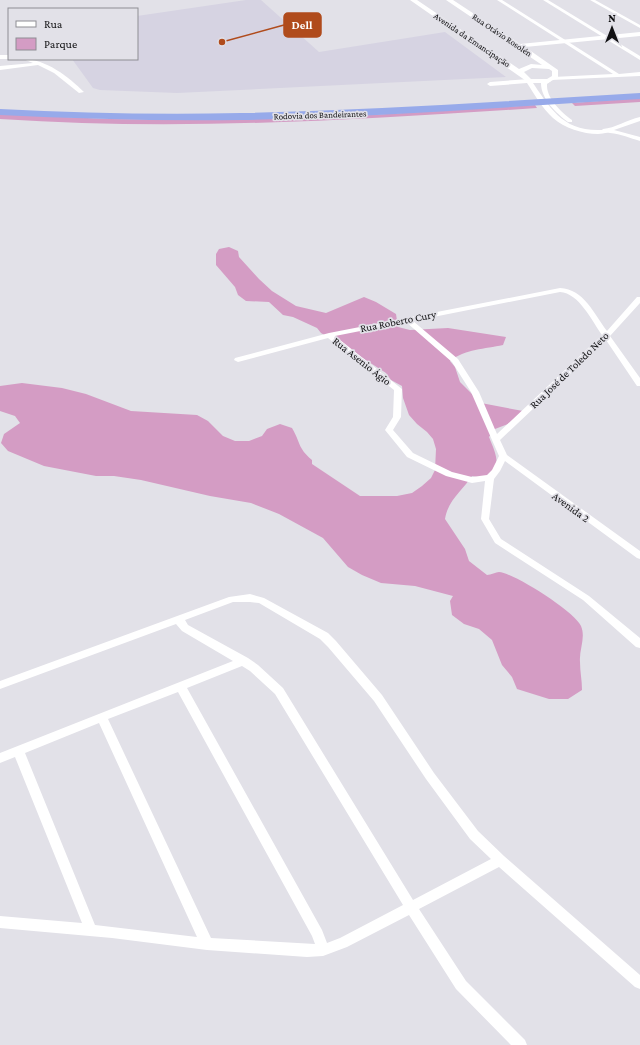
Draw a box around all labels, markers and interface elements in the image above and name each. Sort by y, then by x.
legend [8,8,138,60]
north arrow [592,8,632,48]
street label: Avenida da Emancipação [432,11,512,70]
street label: Rua Otávio Rosolén [470,11,534,59]
text: N [608,12,616,24]
callout: Dell [284,13,321,37]
text: Rua [44,17,63,31]
text: Dell [292,18,313,32]
text: Parque [44,37,77,51]
street label: Rodovia dos Bandeirantes [273,108,367,122]
street label: Rua Roberto Cury [359,308,438,335]
street label: Rua José de Toledo Neto [527,329,612,411]
street label: Rua Asenio Ágio [330,335,394,389]
street label: Avenida 2 [550,490,592,524]

